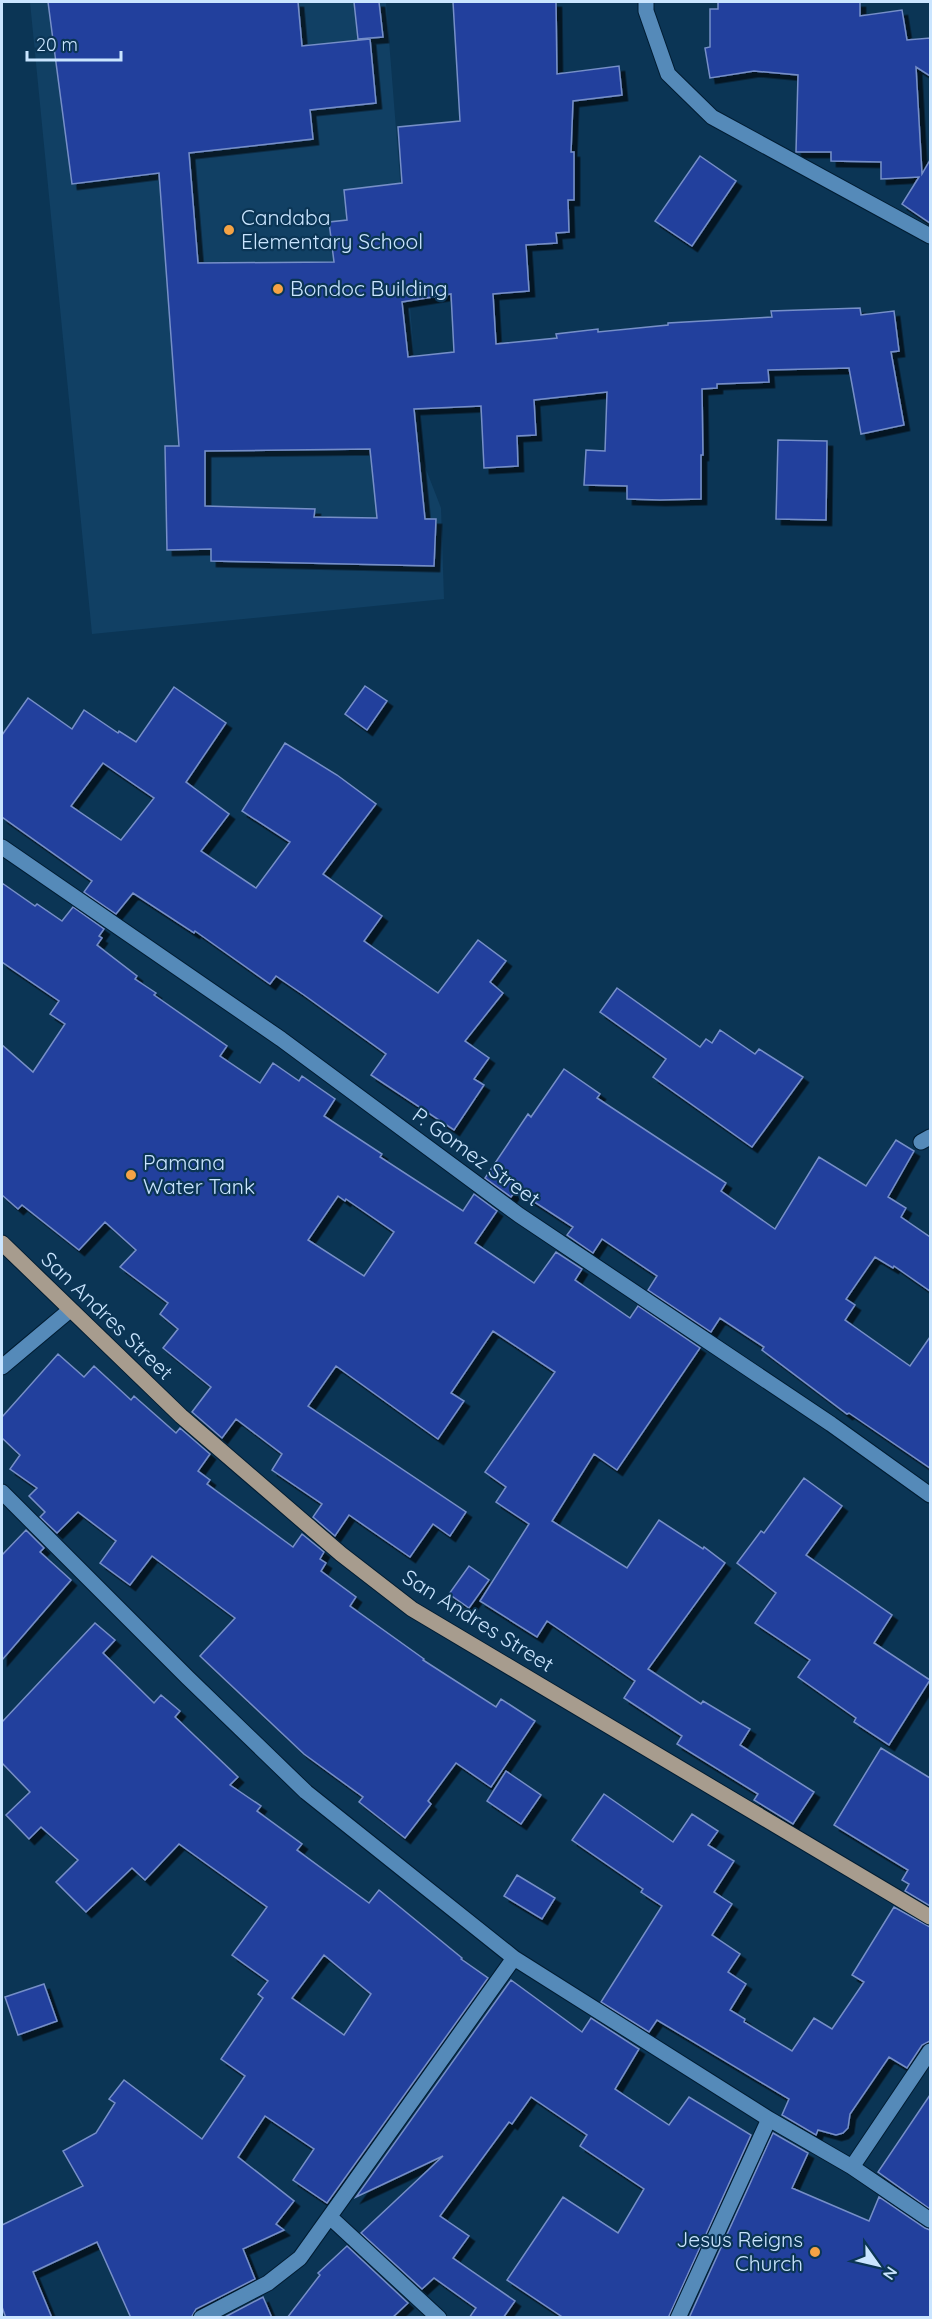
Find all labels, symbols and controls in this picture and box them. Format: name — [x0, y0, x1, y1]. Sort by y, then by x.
scale bar — [27, 24, 122, 62]
text: 20 m — [36, 33, 78, 56]
place label: Candaba Elementary School — [241, 204, 423, 254]
marker: Candaba Elementary School — [222, 223, 236, 237]
place label: Bondoc Building — [290, 275, 448, 301]
marker: Bondoc Building — [271, 282, 285, 296]
street label: P. Gomez Street — [408, 1101, 545, 1211]
place label: Pamana Water Tank — [143, 1149, 255, 1199]
marker: Pamana Water Tank — [124, 1168, 138, 1182]
street label: San Andres Street — [36, 1246, 179, 1385]
street label: San Andres Street — [398, 1563, 559, 1677]
place label: Jesus Reigns Church — [676, 2226, 803, 2276]
north arrow — [848, 2235, 908, 2295]
marker: Jesus Reigns Church — [808, 2245, 822, 2259]
text: N — [879, 2263, 902, 2284]

